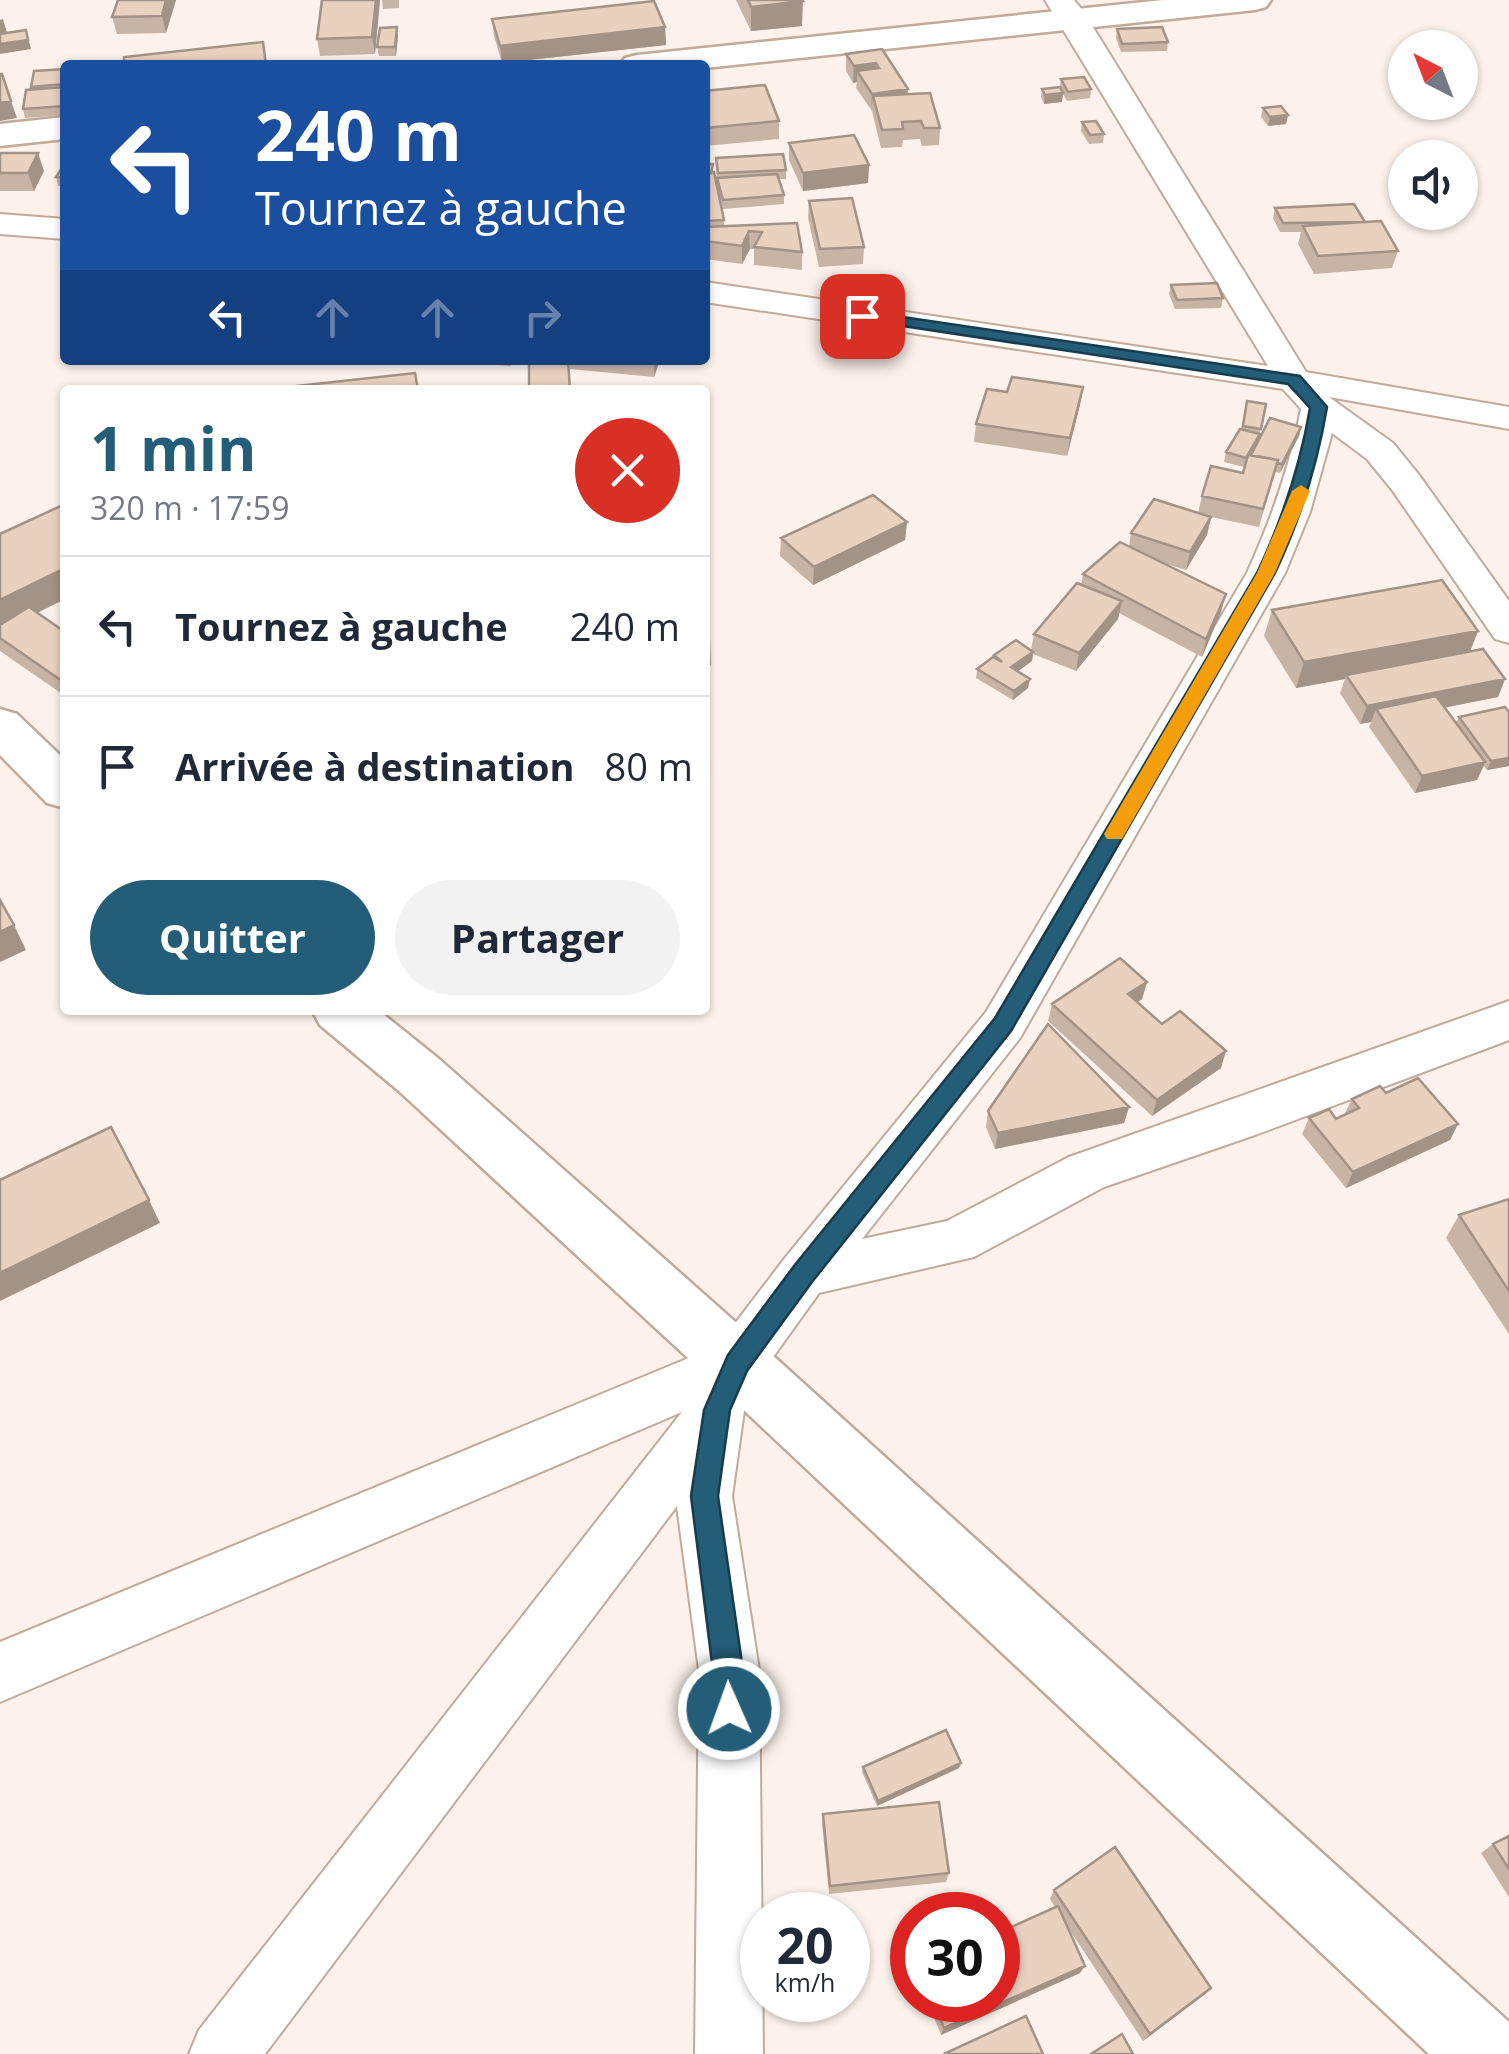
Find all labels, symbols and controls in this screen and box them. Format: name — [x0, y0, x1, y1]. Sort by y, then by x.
north arrow — [1388, 30, 1478, 120]
map controls — [1388, 30, 1478, 230]
text: 240 m — [255, 86, 462, 182]
icon: left — [90, 100, 220, 230]
button: sound — [1388, 140, 1478, 230]
text: Tournez à gauche — [255, 177, 627, 238]
pin — [820, 274, 905, 359]
icon: arrive — [835, 289, 890, 344]
icon: left — [200, 290, 255, 345]
icon: ahead — [305, 290, 360, 345]
icon: ahead — [410, 290, 465, 345]
icon: right — [515, 290, 570, 345]
text: 1 min — [90, 407, 257, 489]
button: close — [575, 418, 680, 523]
text: 320 m · 17:59 — [90, 486, 289, 529]
icon: left — [90, 599, 145, 654]
text: Tournez à gauche — [175, 600, 508, 652]
text: 240 m — [570, 600, 680, 652]
icon: arrive — [90, 739, 145, 794]
text: Arrivée à destination — [175, 740, 575, 792]
text: 80 m — [605, 740, 693, 792]
button: Quitter — [90, 880, 375, 995]
button: Partager — [395, 880, 680, 995]
position arrow — [677, 1657, 781, 1761]
speed limit sign: 30 — [890, 1892, 1020, 2022]
text: 20 — [776, 1911, 834, 1979]
text: km/h — [775, 1965, 835, 1999]

